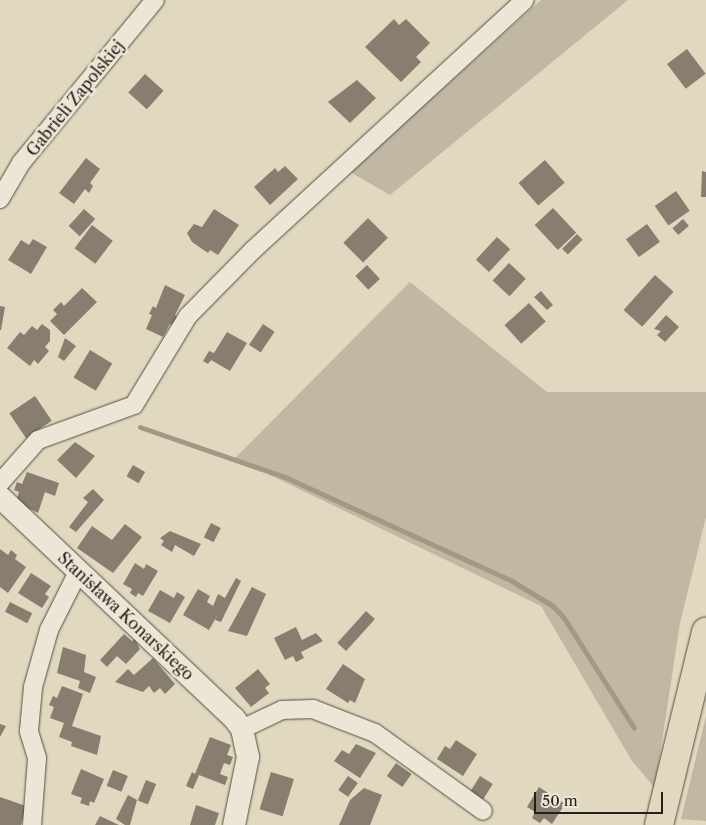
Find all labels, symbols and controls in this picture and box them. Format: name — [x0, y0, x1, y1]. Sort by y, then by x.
street label: Gabrieli Zapolskiej — [22, 36, 128, 160]
street label: Stanisława Konarskiego — [54, 548, 198, 684]
scale bar — [536, 782, 665, 814]
text: 50 m — [542, 791, 578, 810]

